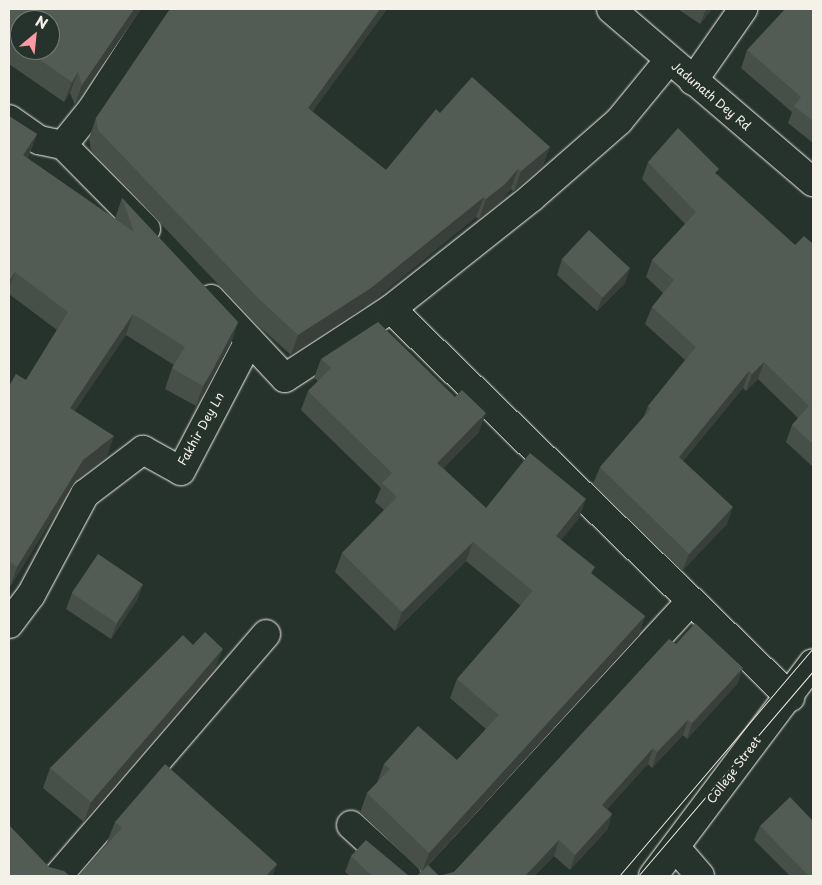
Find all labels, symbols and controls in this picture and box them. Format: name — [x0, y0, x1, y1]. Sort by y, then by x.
north arrow — [10, 10, 60, 60]
text: N — [32, 10, 52, 34]
street label: Jadunath Dey Rd — [668, 58, 754, 134]
street label: Fakhir Dey Ln — [175, 390, 227, 468]
street label: College Street — [704, 733, 764, 807]

